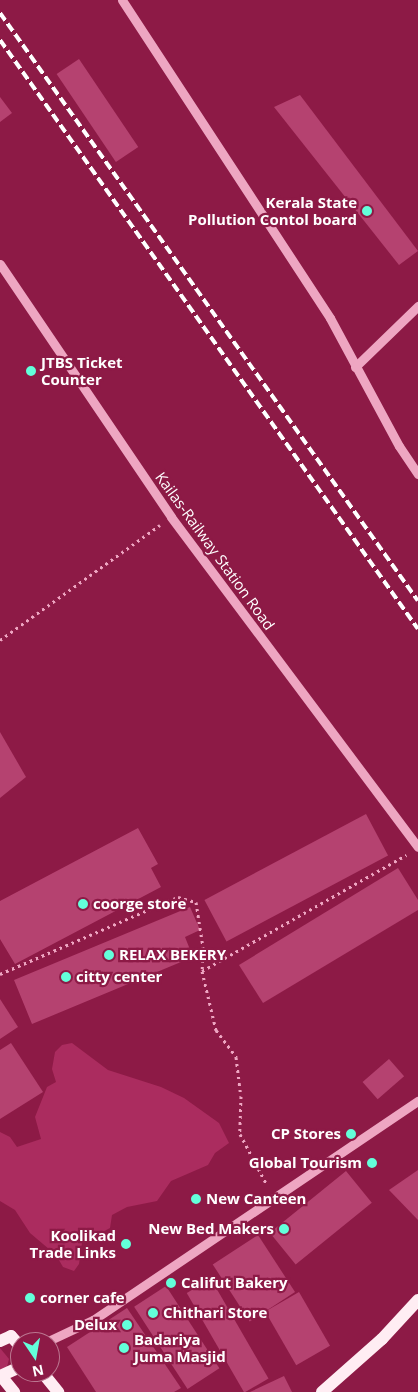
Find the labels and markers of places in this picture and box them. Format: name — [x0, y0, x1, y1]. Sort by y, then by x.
place label: Kerala State Pollution Contol board — [188, 193, 357, 228]
marker: Kerala State Pollution Contol board — [361, 205, 373, 217]
place label: JTBS Ticket Counter — [41, 353, 123, 388]
marker: JTBS Ticket Counter — [25, 365, 37, 377]
place label: coorge store — [93, 895, 186, 913]
marker: coorge store — [77, 898, 89, 910]
place label: RELAX BEKERY — [119, 946, 226, 964]
marker: RELAX BEKERY — [103, 949, 115, 961]
place label: citty center — [76, 968, 162, 986]
marker: citty center — [60, 971, 72, 983]
place label: CP Stores — [271, 1125, 341, 1143]
marker: CP Stores — [345, 1128, 357, 1140]
place label: Global Tourism — [249, 1154, 362, 1172]
marker: Global Tourism — [366, 1157, 378, 1169]
place label: New Canteen — [206, 1190, 306, 1208]
marker: New Canteen — [190, 1193, 202, 1205]
place label: New Bed Makers — [148, 1220, 274, 1238]
marker: New Bed Makers — [278, 1223, 290, 1235]
place label: Koolikad Trade Links — [30, 1226, 116, 1261]
marker: Koolikad Trade Links — [120, 1238, 132, 1250]
place label: Califut Bakery — [181, 1274, 287, 1292]
marker: Califut Bakery — [165, 1277, 177, 1289]
place label: corner cafe — [40, 1289, 125, 1307]
marker: corner cafe — [24, 1292, 36, 1304]
place label: Chithari Store — [163, 1304, 267, 1322]
marker: Chithari Store — [147, 1307, 159, 1319]
place label: Delux — [74, 1316, 117, 1334]
marker: Delux — [121, 1319, 133, 1331]
place label: Badariya Juma Masjid — [134, 1330, 226, 1365]
marker: Badariya Juma Masjid — [118, 1342, 130, 1354]

